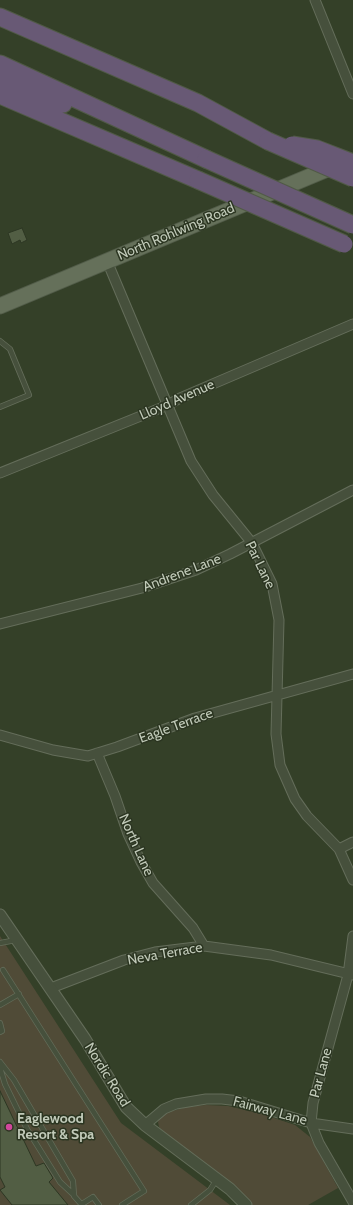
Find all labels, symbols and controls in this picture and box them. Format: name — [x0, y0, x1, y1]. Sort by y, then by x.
street label: North Rohlwing Road — [115, 200, 237, 264]
street label: Lloyd Avenue — [137, 376, 217, 424]
street label: Par Lane — [241, 538, 279, 592]
street label: Andrene Lane — [140, 550, 224, 596]
street label: Eagle Terrace — [137, 705, 215, 747]
street label: North Lane — [115, 811, 157, 879]
street label: Neva Terrace — [126, 939, 204, 969]
street label: Nordic Road — [81, 1040, 133, 1110]
street label: Par Lane — [306, 1046, 336, 1100]
street label: Fairway Lane — [231, 1093, 309, 1129]
place label: Eaglewood Resort & Spa — [17, 1111, 94, 1144]
marker: Eaglewood Resort & Spa — [4, 1122, 14, 1132]

